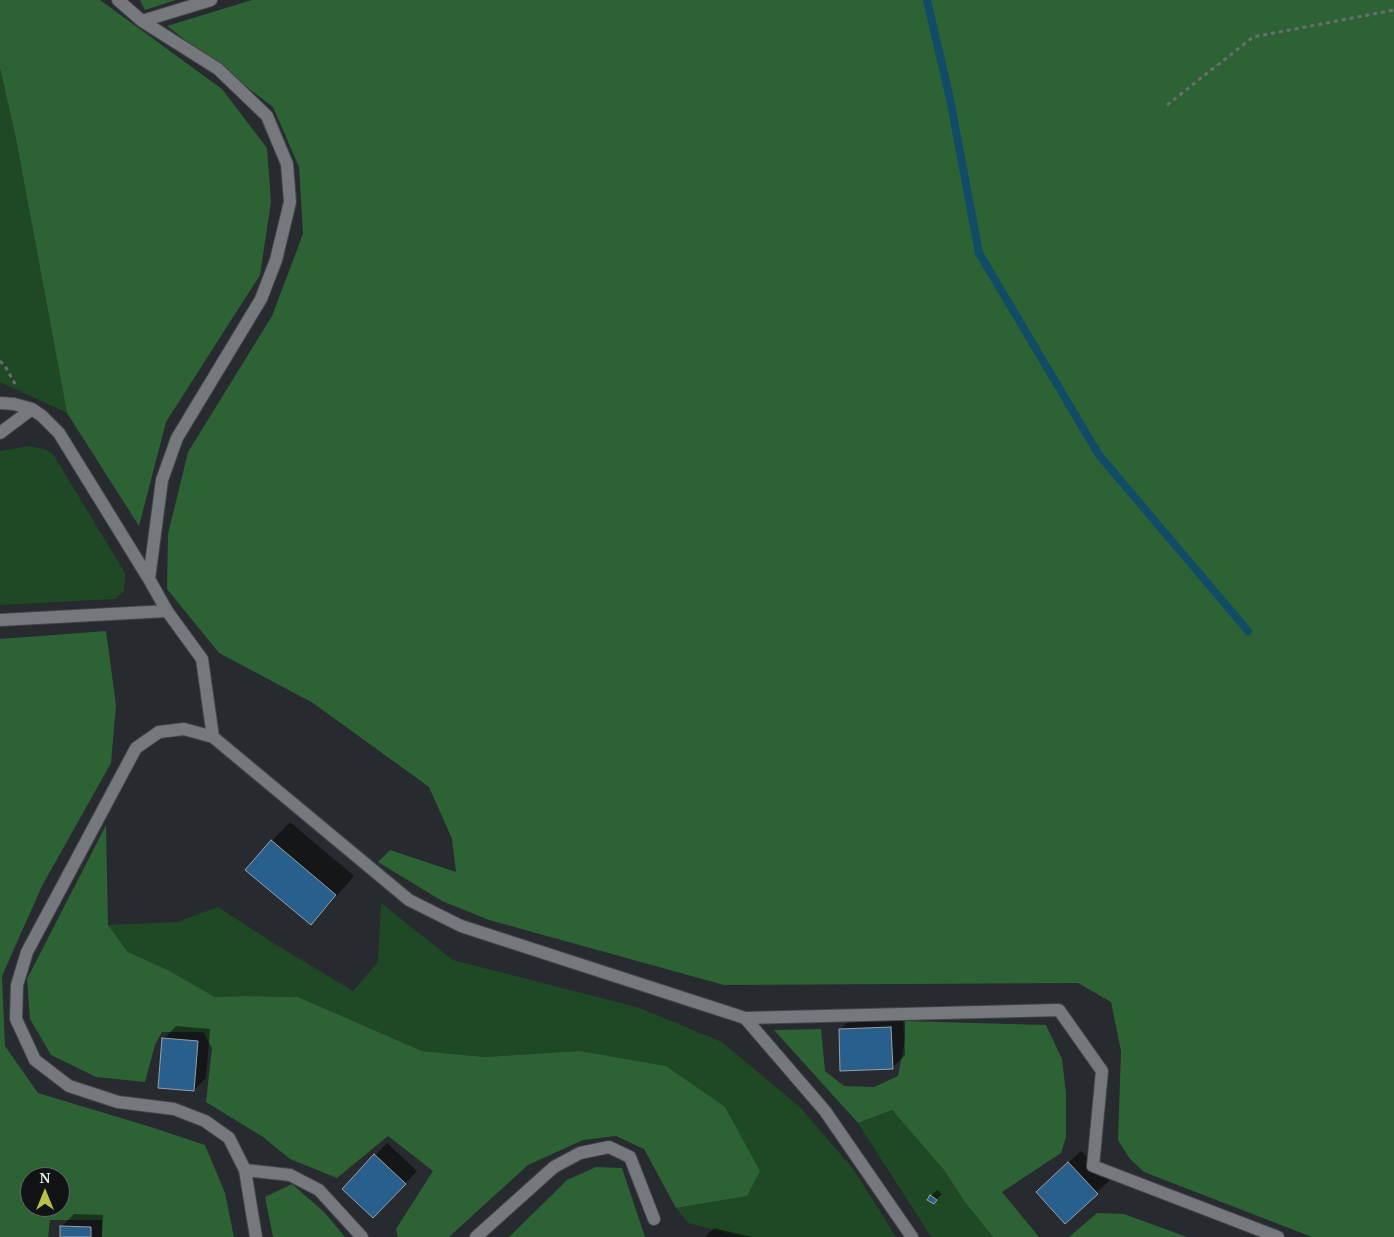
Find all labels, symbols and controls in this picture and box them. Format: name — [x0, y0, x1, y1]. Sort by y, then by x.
north arrow — [20, 1167, 70, 1217]
text: N — [39, 1168, 51, 1187]

